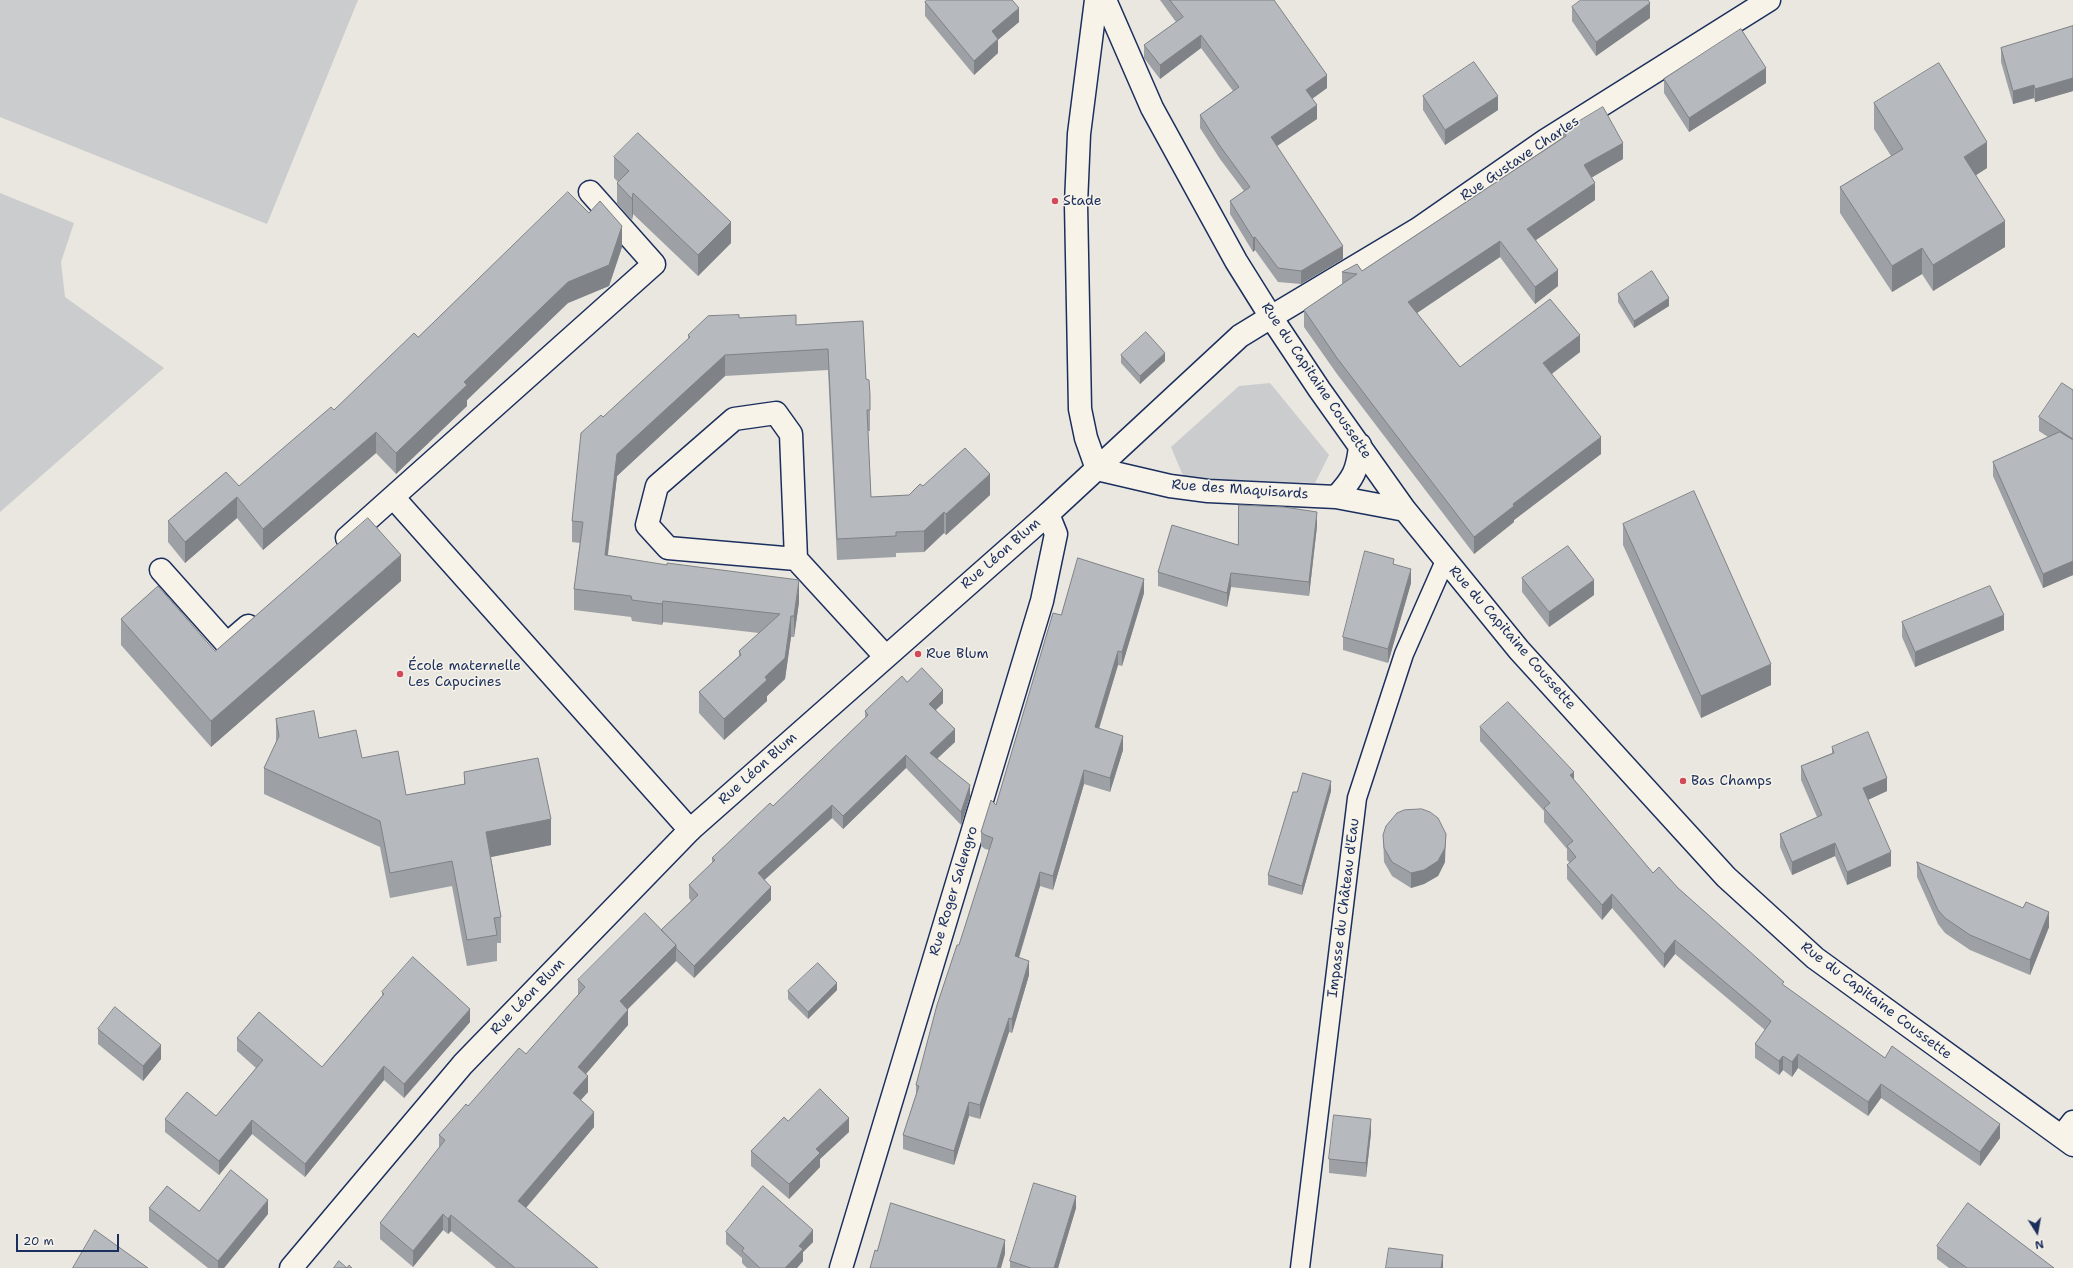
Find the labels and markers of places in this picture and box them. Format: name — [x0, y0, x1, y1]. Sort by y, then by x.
place label: Stade — [1063, 193, 1102, 209]
marker: Stade — [1050, 196, 1060, 206]
place label: Rue Blum — [926, 646, 989, 662]
marker: Rue Blum — [913, 649, 923, 659]
place label: École maternelle Les Capucines — [408, 658, 521, 690]
marker: École maternelle Les Capucines — [395, 669, 405, 679]
place label: Bas Champs — [1691, 773, 1772, 789]
marker: Bas Champs — [1678, 776, 1688, 786]

